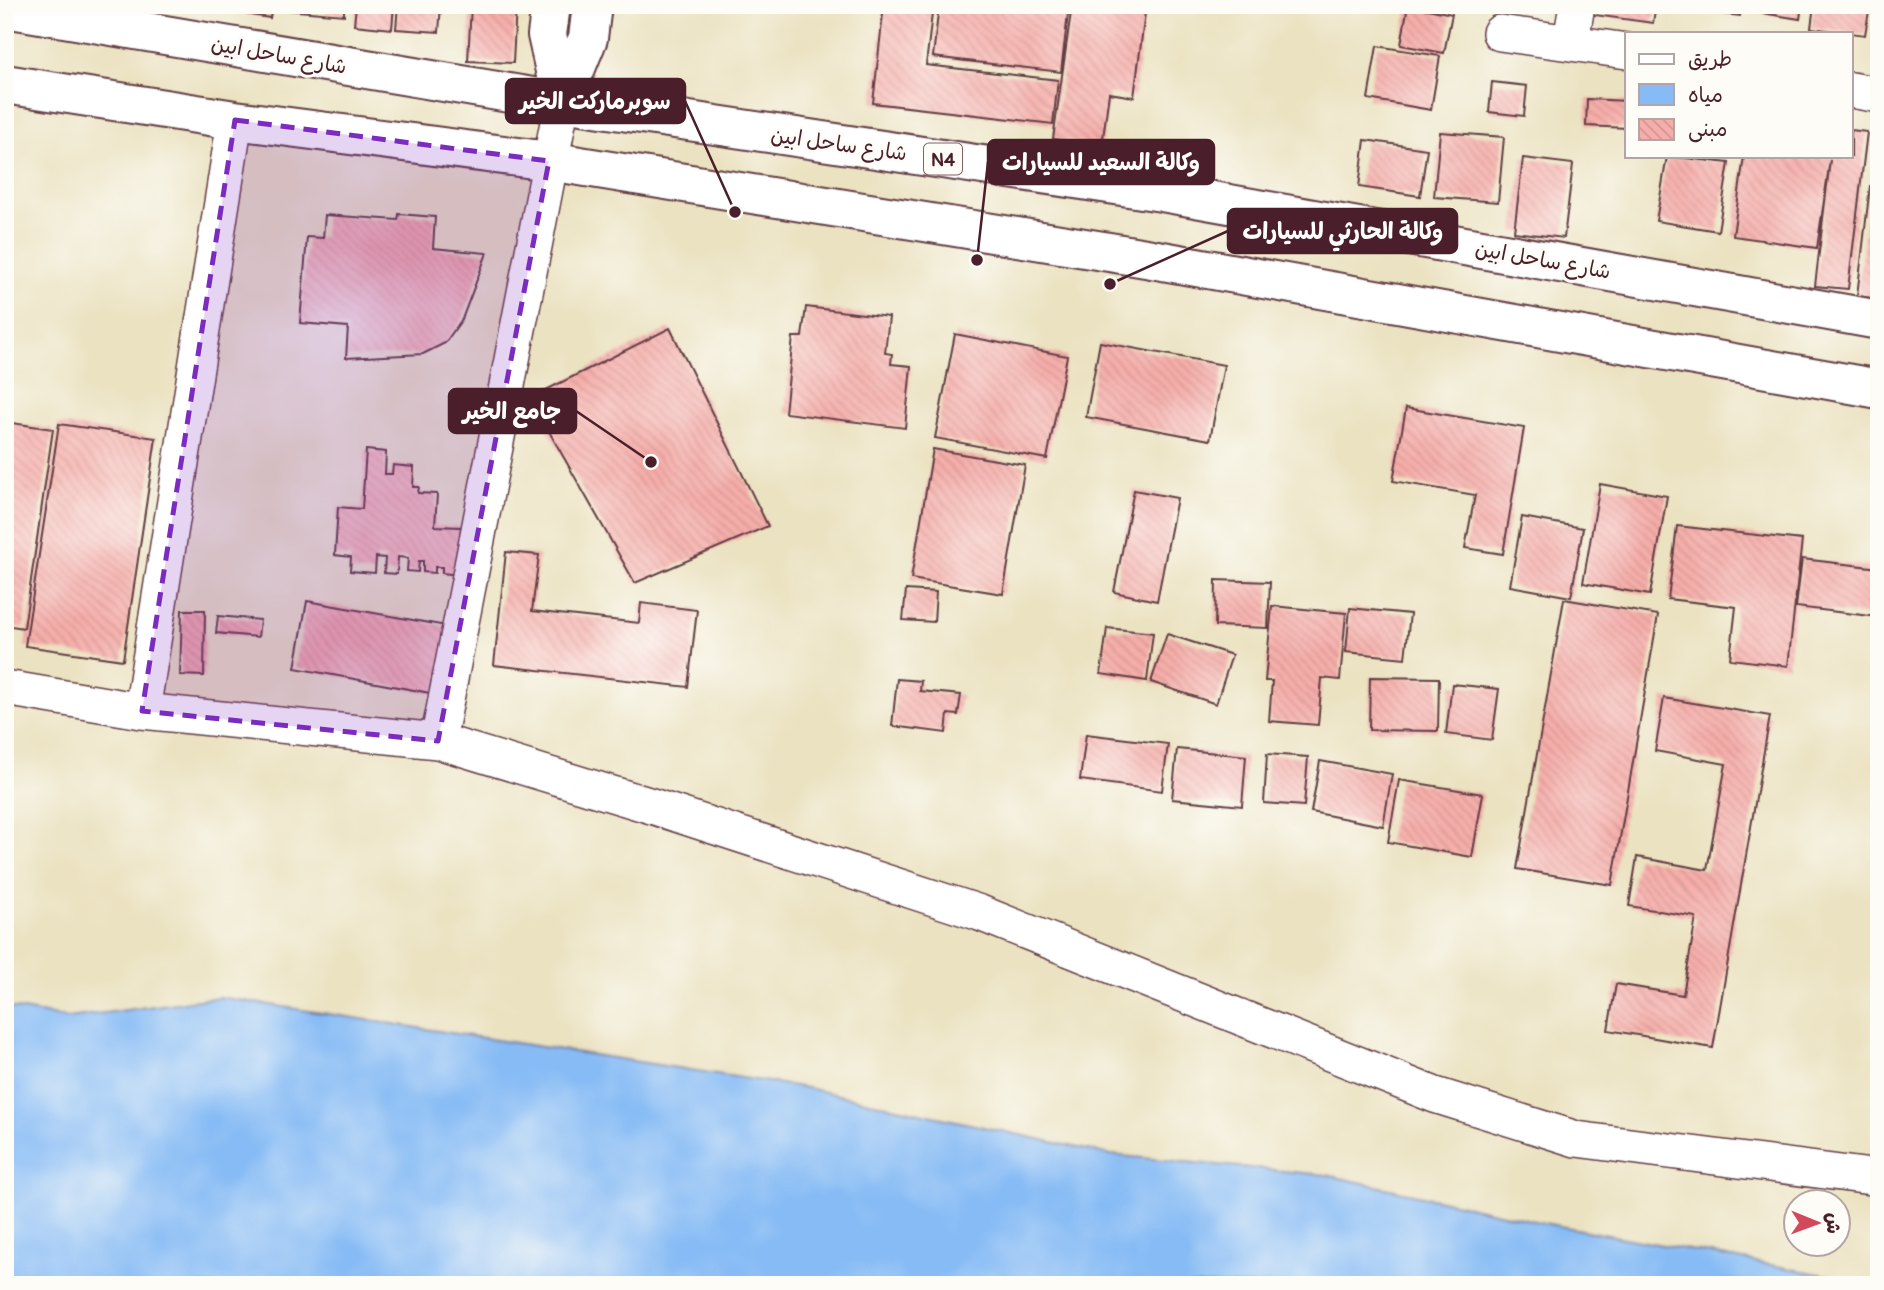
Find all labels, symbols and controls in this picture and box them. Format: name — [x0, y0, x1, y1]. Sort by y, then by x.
street label: شارع ساحل ابين — [209, 30, 349, 82]
legend — [1625, 32, 1853, 158]
text: طريق — [1688, 46, 1732, 73]
callout: سوبرماركت الخير — [506, 79, 685, 123]
text: مياه — [1688, 82, 1723, 109]
text: سوبرماركت الخير — [517, 87, 671, 116]
text: مبنى — [1688, 116, 1727, 143]
street label: شارع ساحل ابين — [769, 122, 909, 168]
callout: وكالة السعيد للسيارات — [988, 140, 1214, 184]
road number: N4 — [924, 144, 962, 174]
text: وكالة السعيد للسيارات — [1002, 148, 1200, 177]
callout: وكالة الحارثي للسيارات — [1228, 209, 1457, 253]
text: وكالة الحارثي للسيارات — [1243, 217, 1443, 252]
street label: شارع ساحل ابين — [1473, 235, 1613, 287]
callout: جامع الخير — [449, 389, 576, 433]
text: جامع الخير — [461, 397, 561, 428]
north arrow — [1783, 1188, 1853, 1258]
text: ش — [1821, 1213, 1845, 1234]

